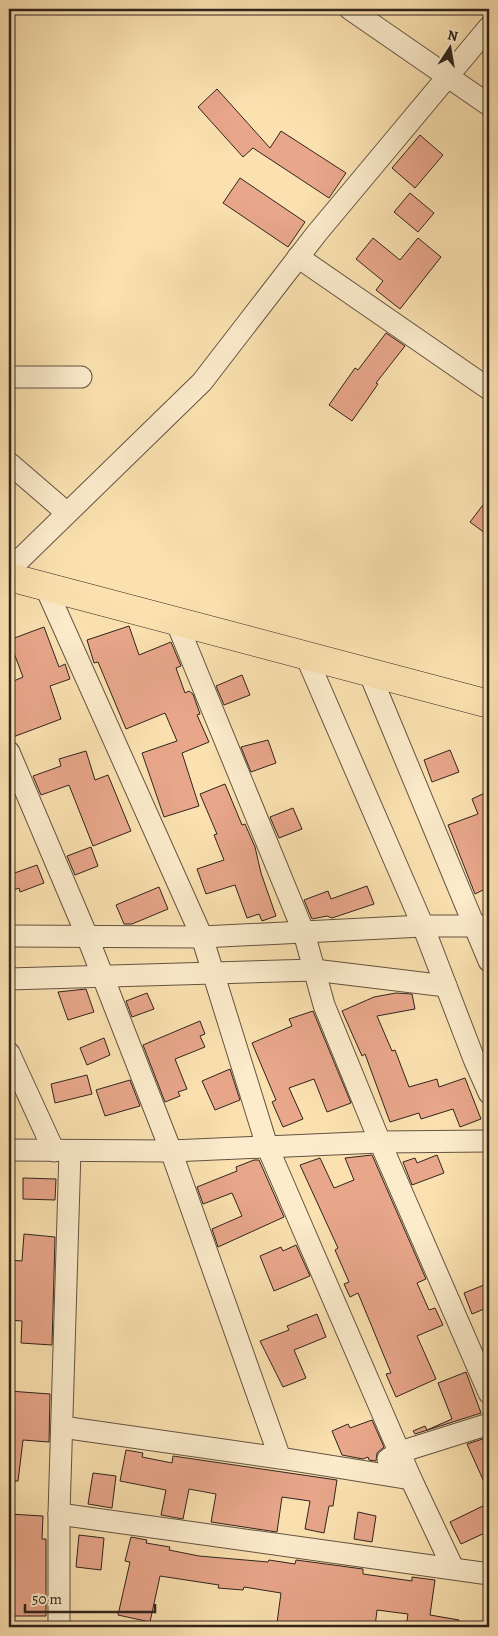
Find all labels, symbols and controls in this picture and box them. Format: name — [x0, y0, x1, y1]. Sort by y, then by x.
north arrow — [426, 22, 476, 72]
text: N — [446, 25, 460, 46]
scale bar — [25, 1581, 155, 1613]
text: 50 m — [32, 1589, 62, 1609]

